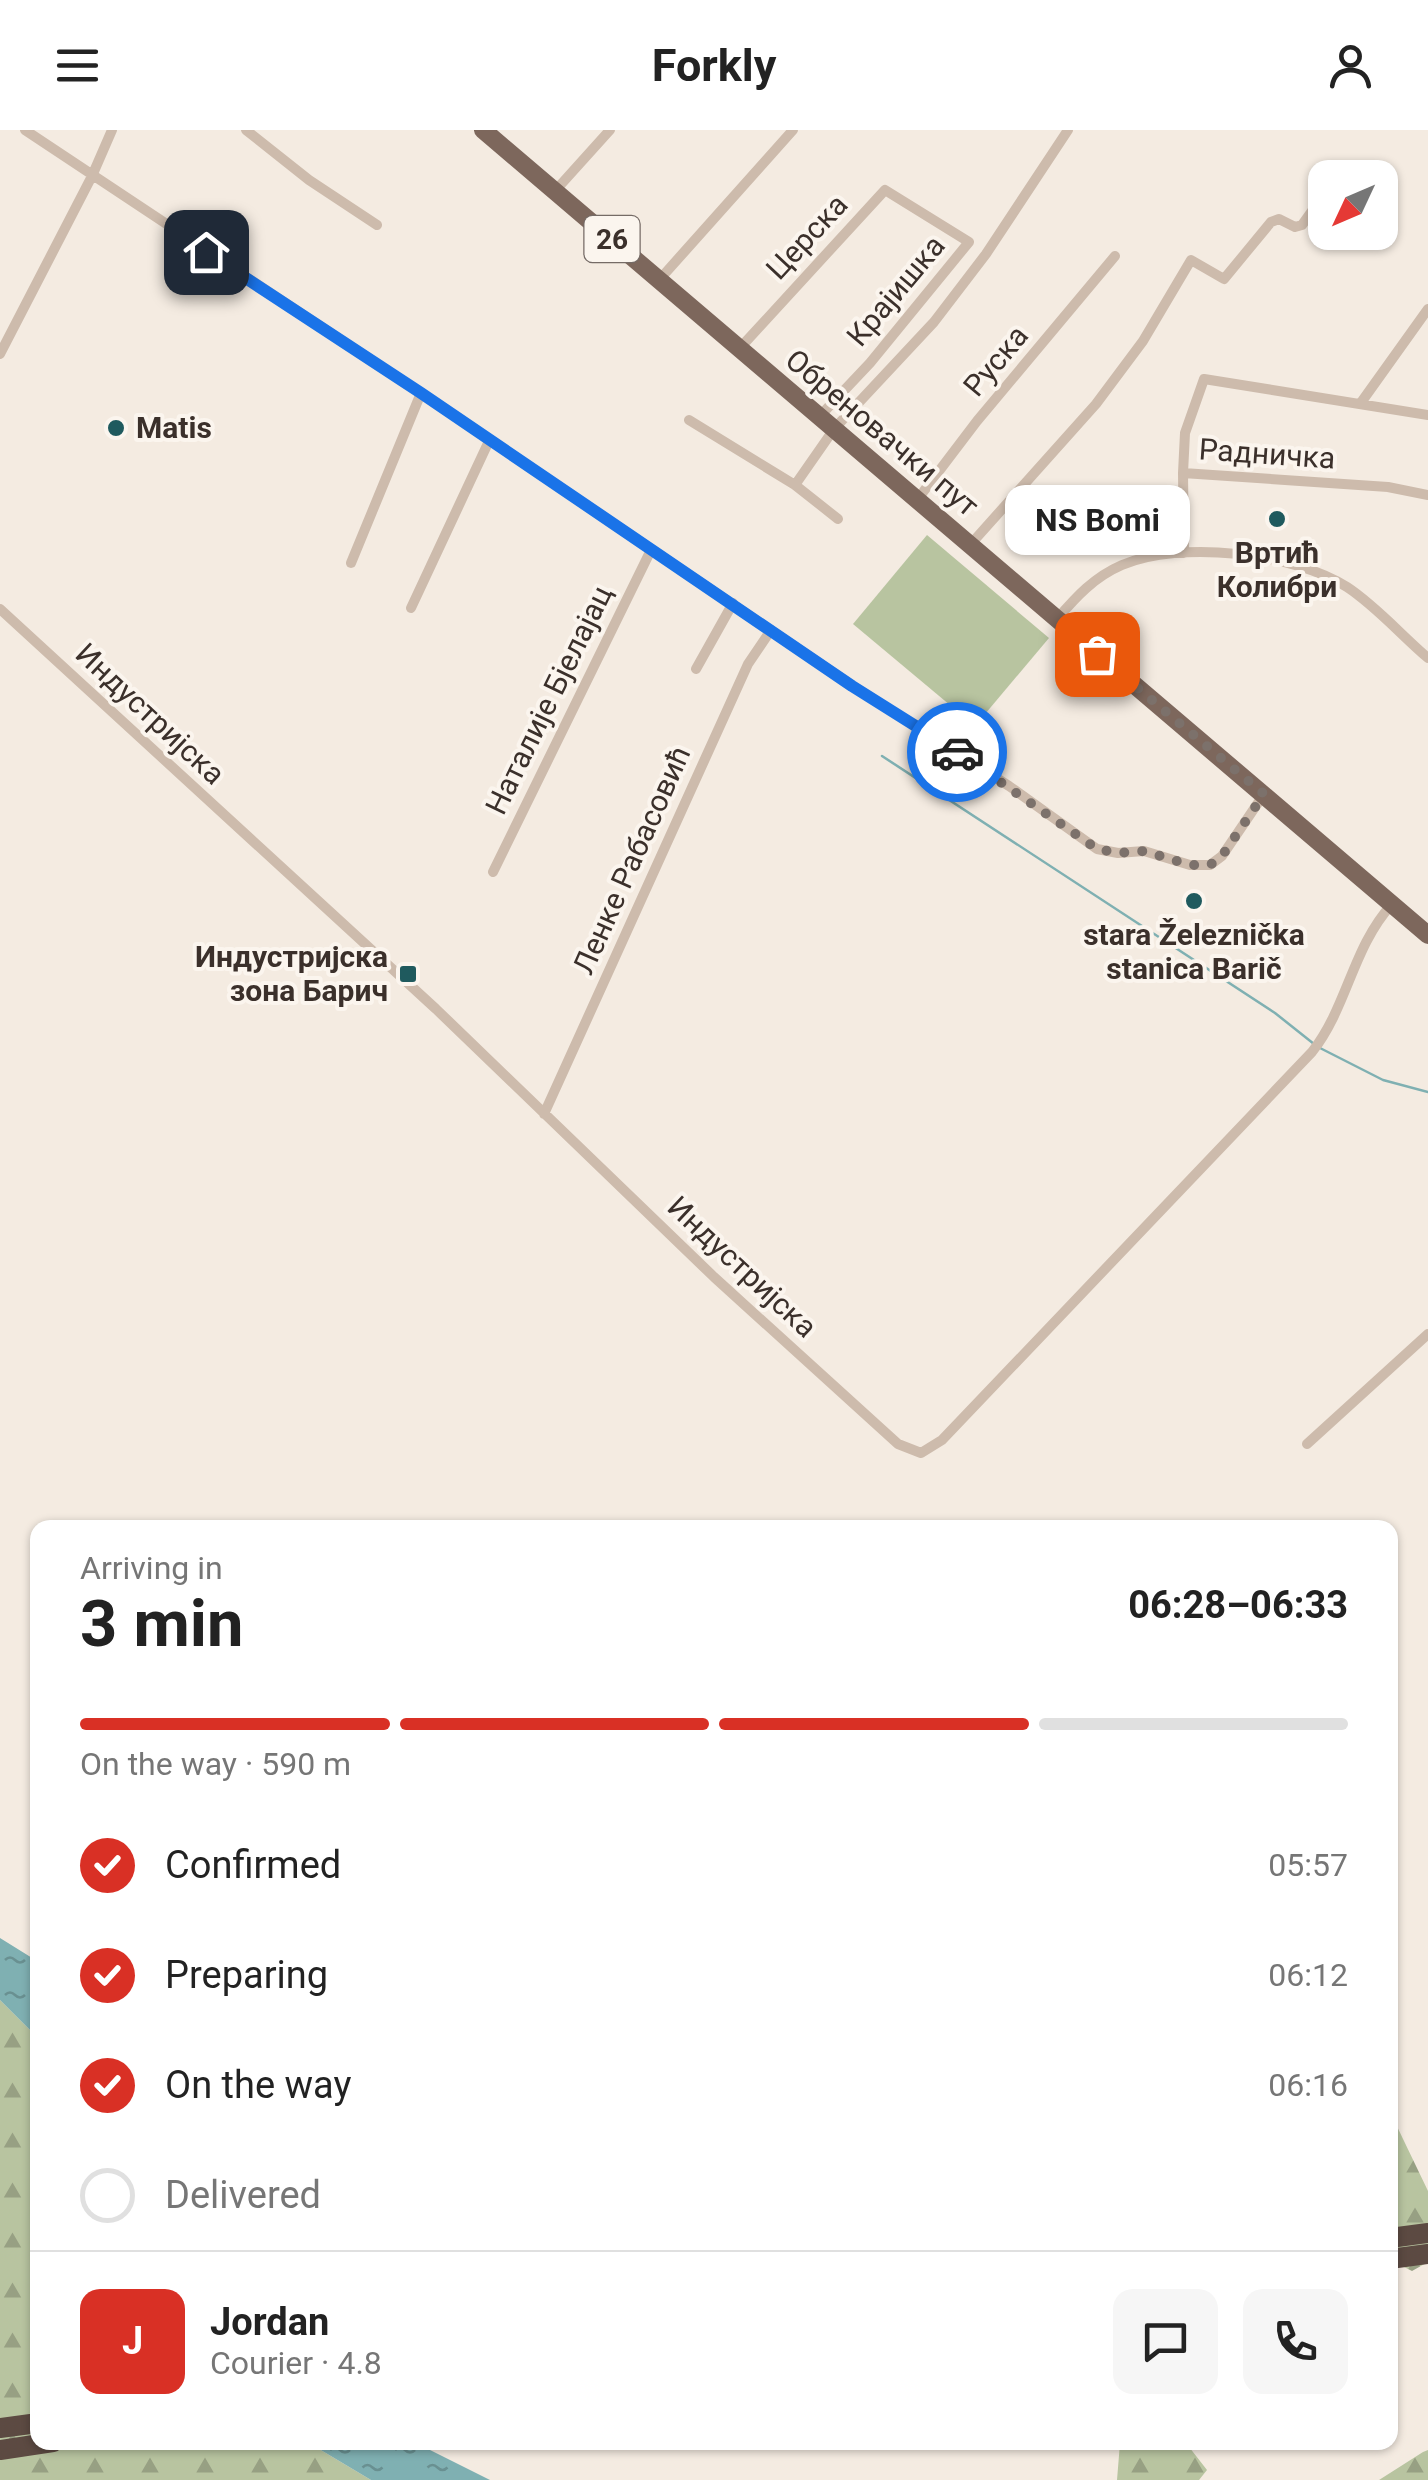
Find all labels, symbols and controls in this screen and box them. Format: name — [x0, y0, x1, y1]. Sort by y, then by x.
icon: menu — [50, 38, 105, 93]
icon: person — [1323, 38, 1378, 93]
text: Forkly — [652, 39, 776, 92]
north arrow — [1308, 160, 1398, 250]
map controls — [1308, 160, 1398, 250]
street label: Церска — [759, 187, 855, 286]
pin — [164, 210, 249, 295]
road number: 26 — [584, 216, 640, 262]
icon: home — [179, 225, 234, 280]
street label: Крајишка — [839, 228, 952, 353]
street label: Руска — [956, 318, 1035, 403]
street label: Обреновачки пут — [779, 342, 986, 523]
place label: Matis — [136, 410, 212, 445]
marker: Matis — [105, 417, 127, 439]
street label: Радничка — [1198, 431, 1336, 476]
callout: NS Bomi — [1004, 484, 1190, 554]
text: NS Bomi — [1035, 501, 1160, 539]
marker: Вртић Колибри — [1266, 508, 1288, 530]
place label: Вртић Колибри — [1217, 535, 1337, 604]
street label: Наталије Бјелајац — [478, 580, 619, 820]
pin — [1055, 612, 1140, 697]
icon: bag — [1070, 627, 1125, 682]
street label: Индустријска — [69, 636, 232, 791]
courier — [907, 702, 1007, 802]
icon: car — [930, 725, 985, 780]
street label: Ленке Рабасовић — [566, 740, 698, 979]
marker: stara Železnička stanica Barič — [1183, 890, 1205, 912]
place label: stara Železnička stanica Barič — [1083, 917, 1305, 986]
place label: Индустријска зона Барич — [195, 939, 388, 1008]
marker: Индустријска зона Барич — [397, 963, 419, 985]
street label: Индустријска — [661, 1189, 824, 1344]
text: Arriving in — [80, 1549, 223, 1587]
text: 06:28–06:33 — [1128, 1583, 1348, 1627]
text: 3 min — [80, 1586, 243, 1662]
text: On the way · 590 m — [80, 1745, 351, 1783]
icon: check — [80, 1838, 135, 1893]
text: Confirmed — [165, 1843, 341, 1887]
text: 05:57 — [1268, 1846, 1348, 1884]
icon: check — [80, 1948, 135, 2003]
text: Preparing — [165, 1953, 328, 1997]
text: 06:12 — [1268, 1956, 1348, 1994]
icon: check — [80, 2058, 135, 2113]
text: On the way — [165, 2063, 351, 2107]
text: 06:16 — [1268, 2066, 1348, 2104]
text: Delivered — [165, 2173, 321, 2217]
button: chat — [1113, 2289, 1218, 2394]
button: phone — [1243, 2289, 1348, 2394]
text: Jordan — [210, 2300, 329, 2344]
text: J — [122, 2319, 143, 2363]
text: Courier · 4.8 — [210, 2344, 382, 2382]

